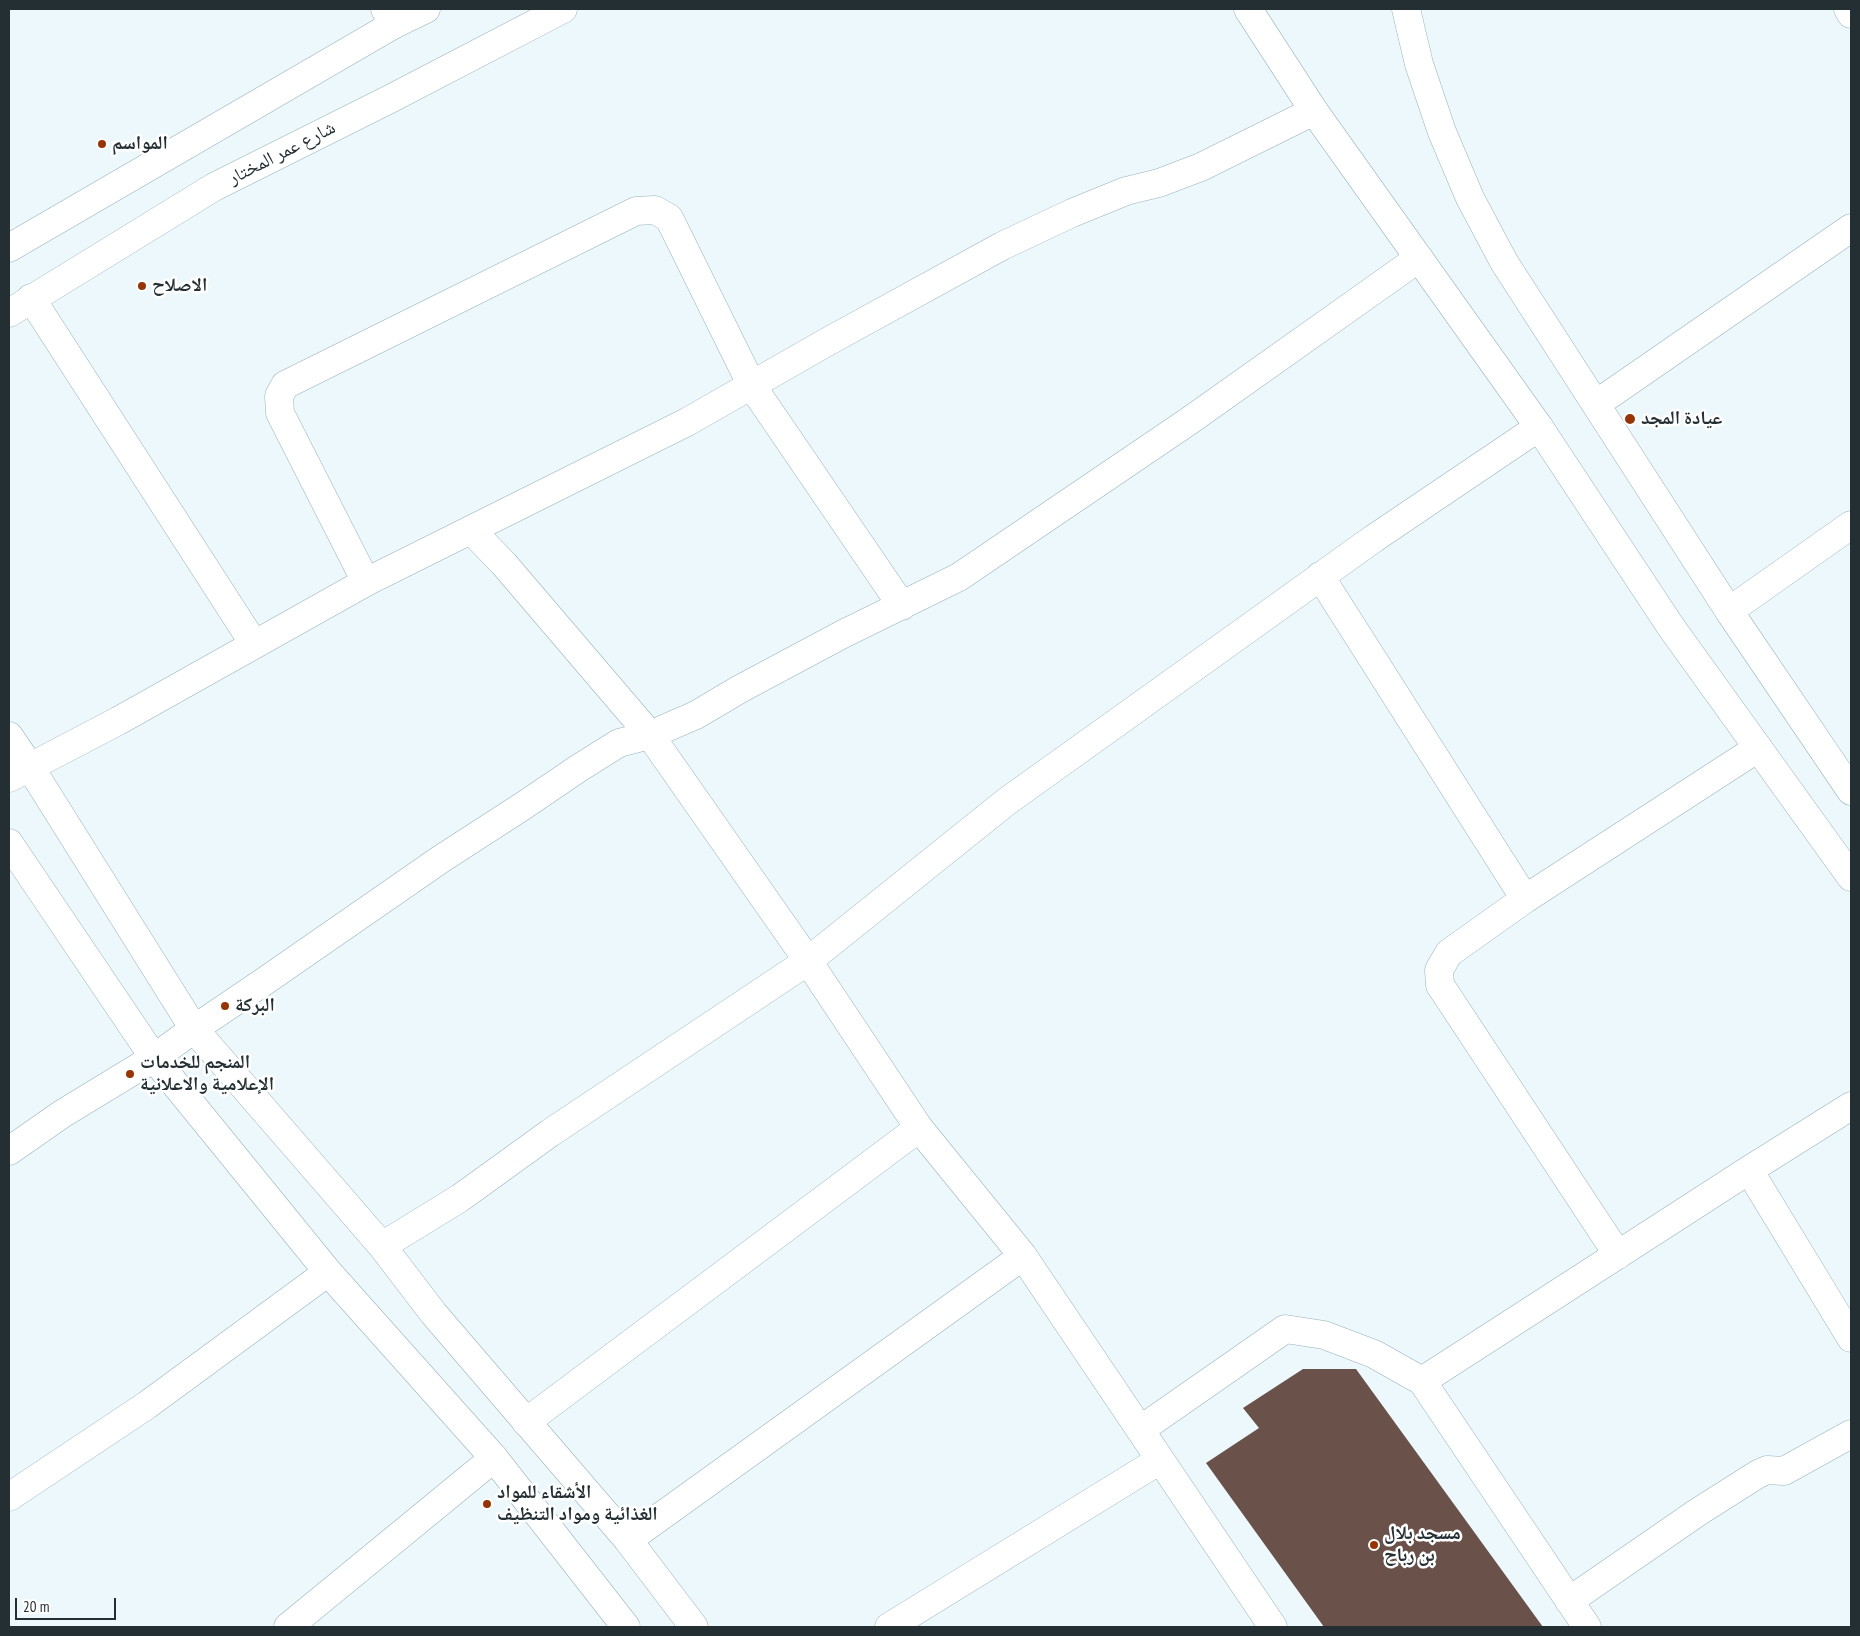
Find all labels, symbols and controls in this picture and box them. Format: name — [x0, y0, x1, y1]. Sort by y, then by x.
street label: شارع عمر المختار — [225, 116, 339, 190]
place label: المواسم — [112, 133, 168, 155]
marker: المواسم — [96, 138, 108, 150]
place label: الاصلاح — [152, 275, 207, 297]
marker: الاصلاح — [136, 280, 148, 292]
place label: عيادة المجد — [1641, 408, 1722, 430]
marker: عيادة المجد — [1623, 412, 1637, 426]
place label: البركة — [235, 995, 275, 1017]
marker: البركة — [219, 1000, 231, 1012]
place label: المنجم للخدمات الإعلامية والاعلانية — [140, 1052, 274, 1096]
marker: المنجم للخدمات الإعلامية والاعلانية — [124, 1068, 136, 1080]
place label: الأشقاء للمواد الغذائية ومواد التنظيف — [497, 1482, 658, 1526]
marker: الأشقاء للمواد الغذائية ومواد التنظيف — [481, 1498, 493, 1510]
place label: مسجد بلال بن رباح — [1384, 1523, 1461, 1567]
marker: مسجد بلال بن رباح — [1368, 1539, 1380, 1551]
scale bar — [18, 1588, 119, 1620]
text: 20 m — [23, 1597, 49, 1616]

